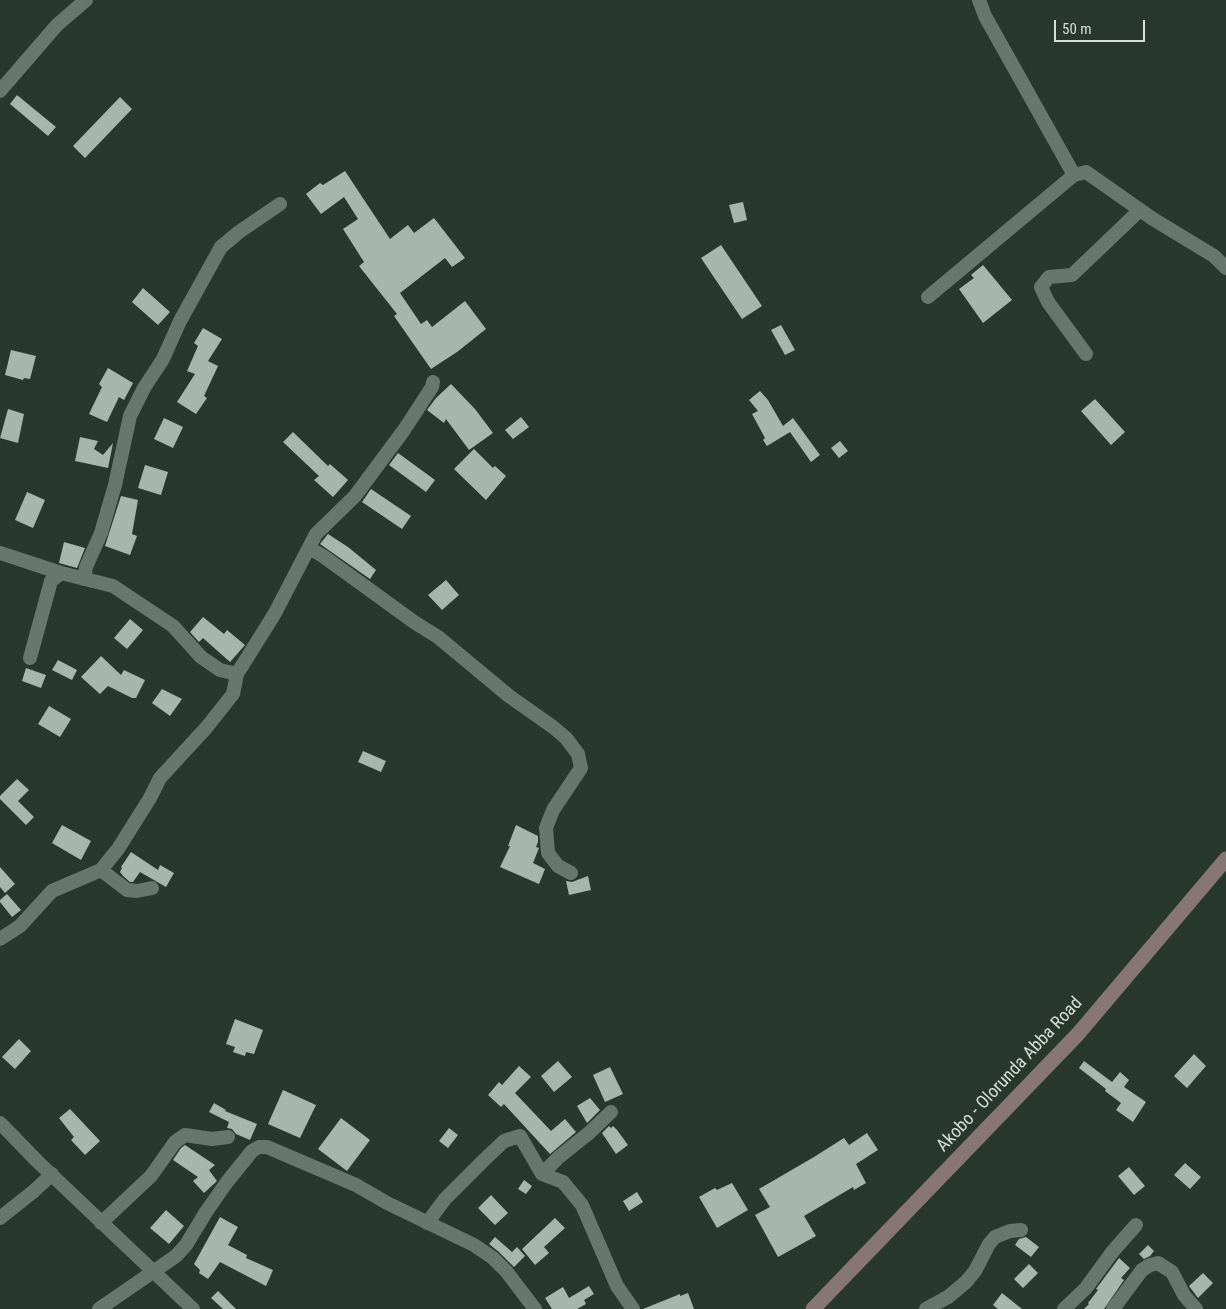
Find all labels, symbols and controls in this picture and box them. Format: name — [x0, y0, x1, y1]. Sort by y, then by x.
scale bar — [1056, 10, 1147, 42]
text: 50 m — [1062, 20, 1092, 38]
street label: Akobo - Olorunda Abba Road — [933, 993, 1087, 1157]

